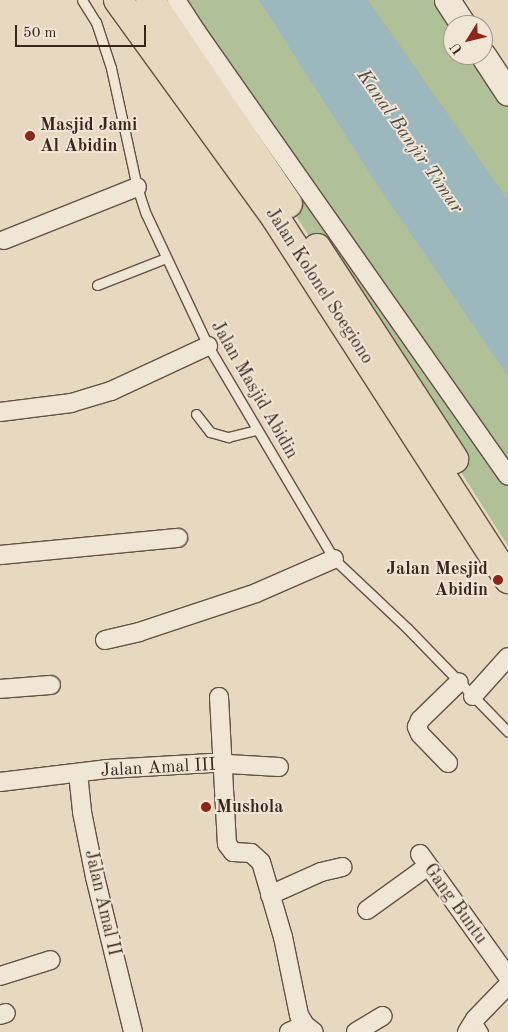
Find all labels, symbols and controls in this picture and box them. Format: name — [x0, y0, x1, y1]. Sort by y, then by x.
scale bar — [18, 15, 149, 47]
north arrow — [443, 15, 493, 65]
text: 50 m — [23, 26, 57, 41]
text: U — [448, 40, 466, 57]
water label: Kanal Banjir Timur — [351, 66, 467, 218]
place label: Masjid Jami Al Abidin — [40, 115, 137, 158]
marker: Masjid Jami Al Abidin — [24, 130, 36, 142]
street label: Jalan Kolonel Soegiono — [260, 204, 378, 368]
street label: Jalan Masjid Abidin — [206, 317, 302, 463]
place label: Jalan Mesjid Abidin — [386, 559, 488, 602]
marker: Jalan Mesjid Abidin — [492, 574, 504, 586]
street label: Jalan Amal III — [100, 754, 216, 782]
place label: Mushola — [216, 796, 283, 818]
marker: Mushola — [200, 801, 212, 813]
street label: Jalan Amal II — [79, 848, 125, 958]
street label: Gang Buntu — [419, 860, 491, 948]

